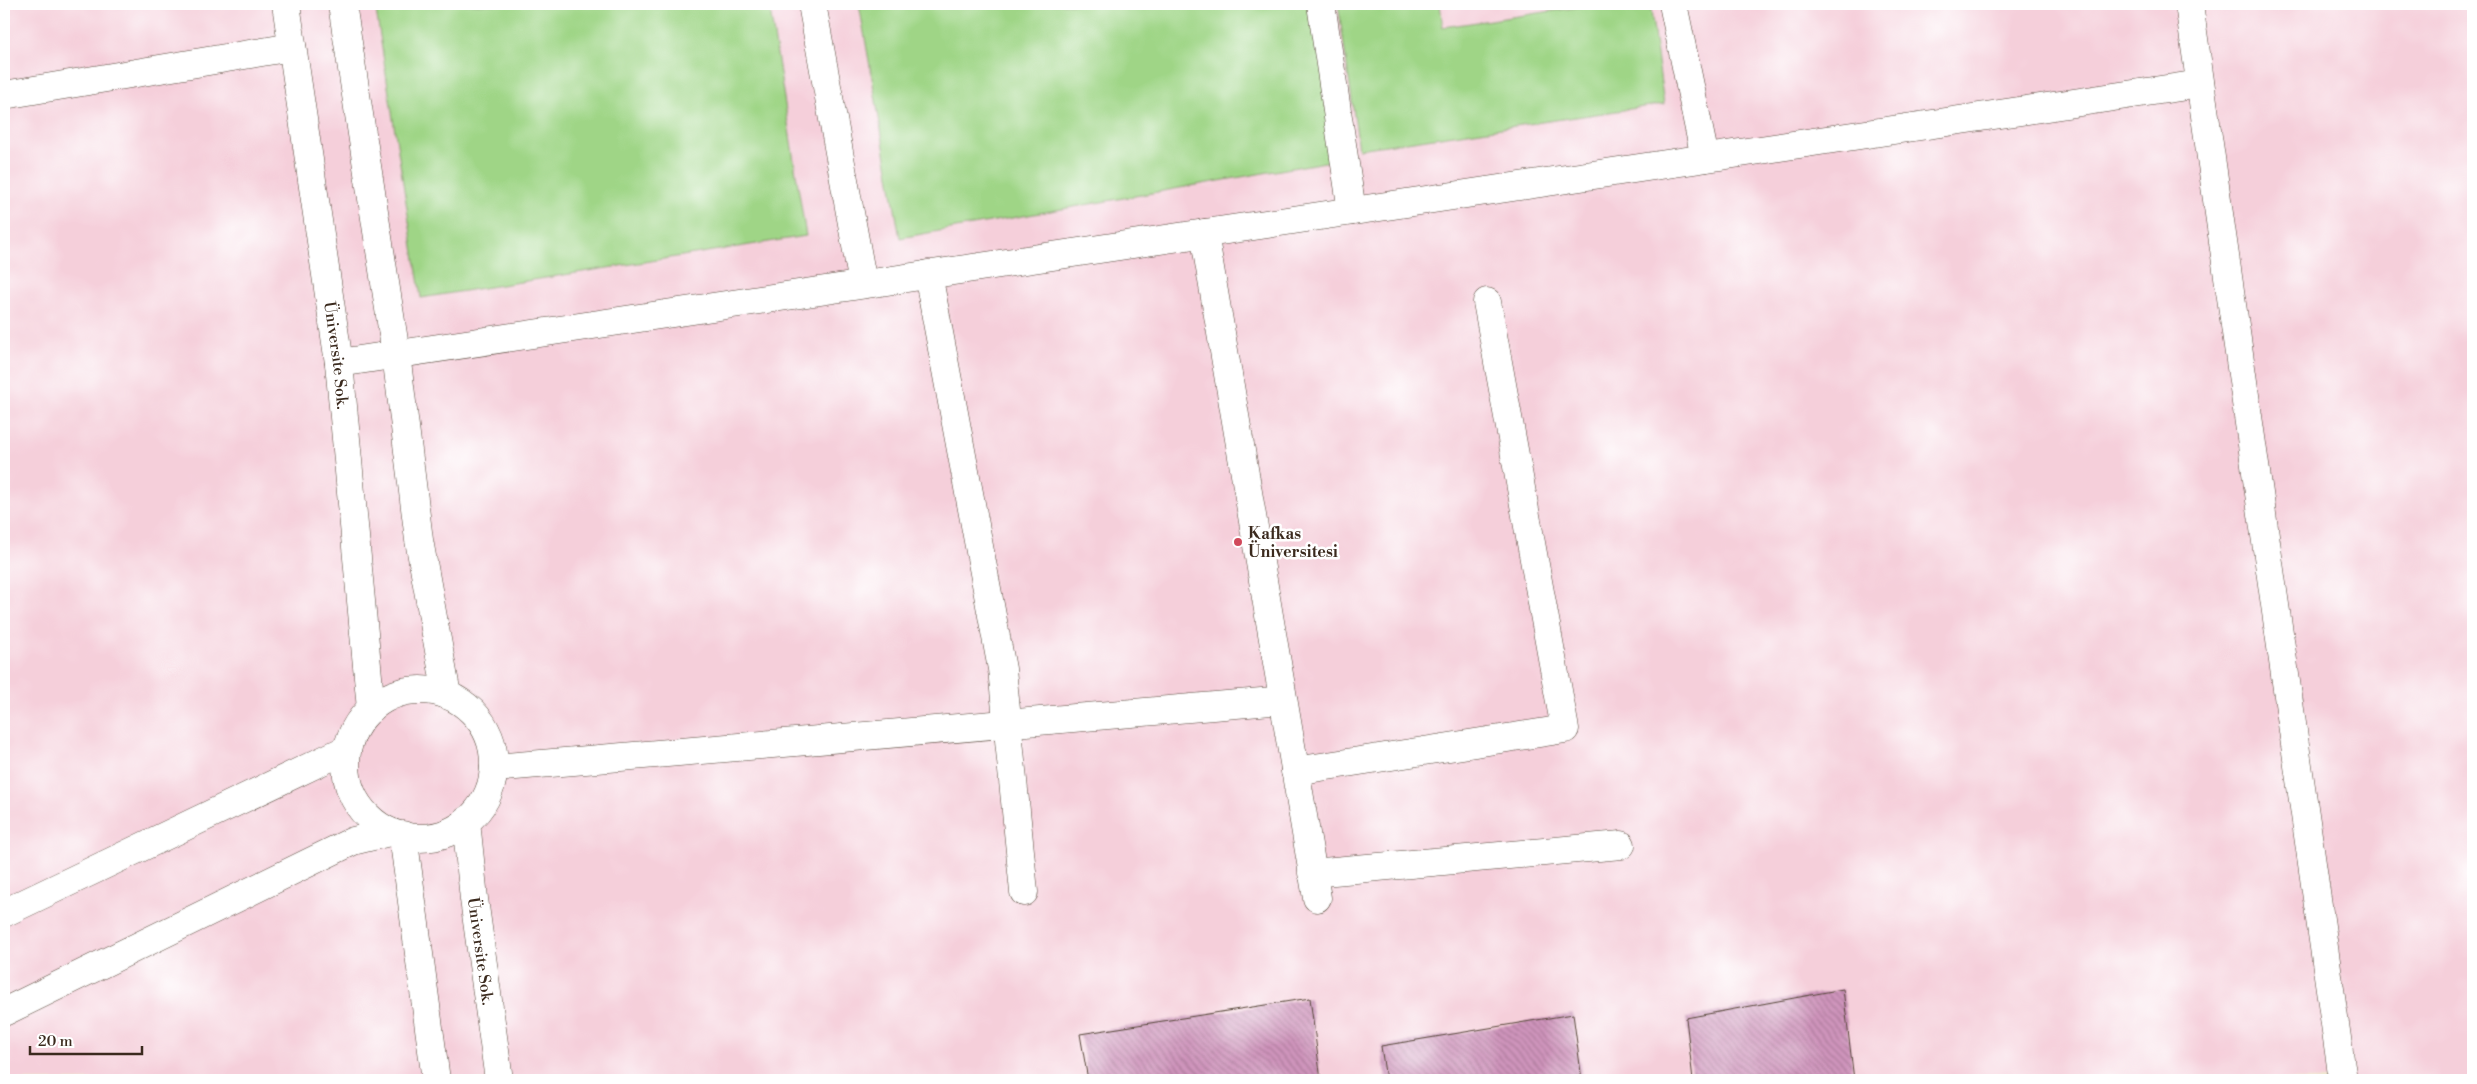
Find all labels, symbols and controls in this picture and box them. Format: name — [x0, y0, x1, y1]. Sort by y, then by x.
street label: Üniversite Sok. — [319, 300, 352, 410]
place label: Kafkas Üniversitesi — [1248, 524, 1338, 562]
marker: Kafkas Üniversitesi — [1232, 536, 1244, 548]
street label: Üniversite Sok. — [463, 896, 498, 1007]
scale bar — [30, 1024, 142, 1056]
text: 20 m — [38, 1032, 73, 1051]

